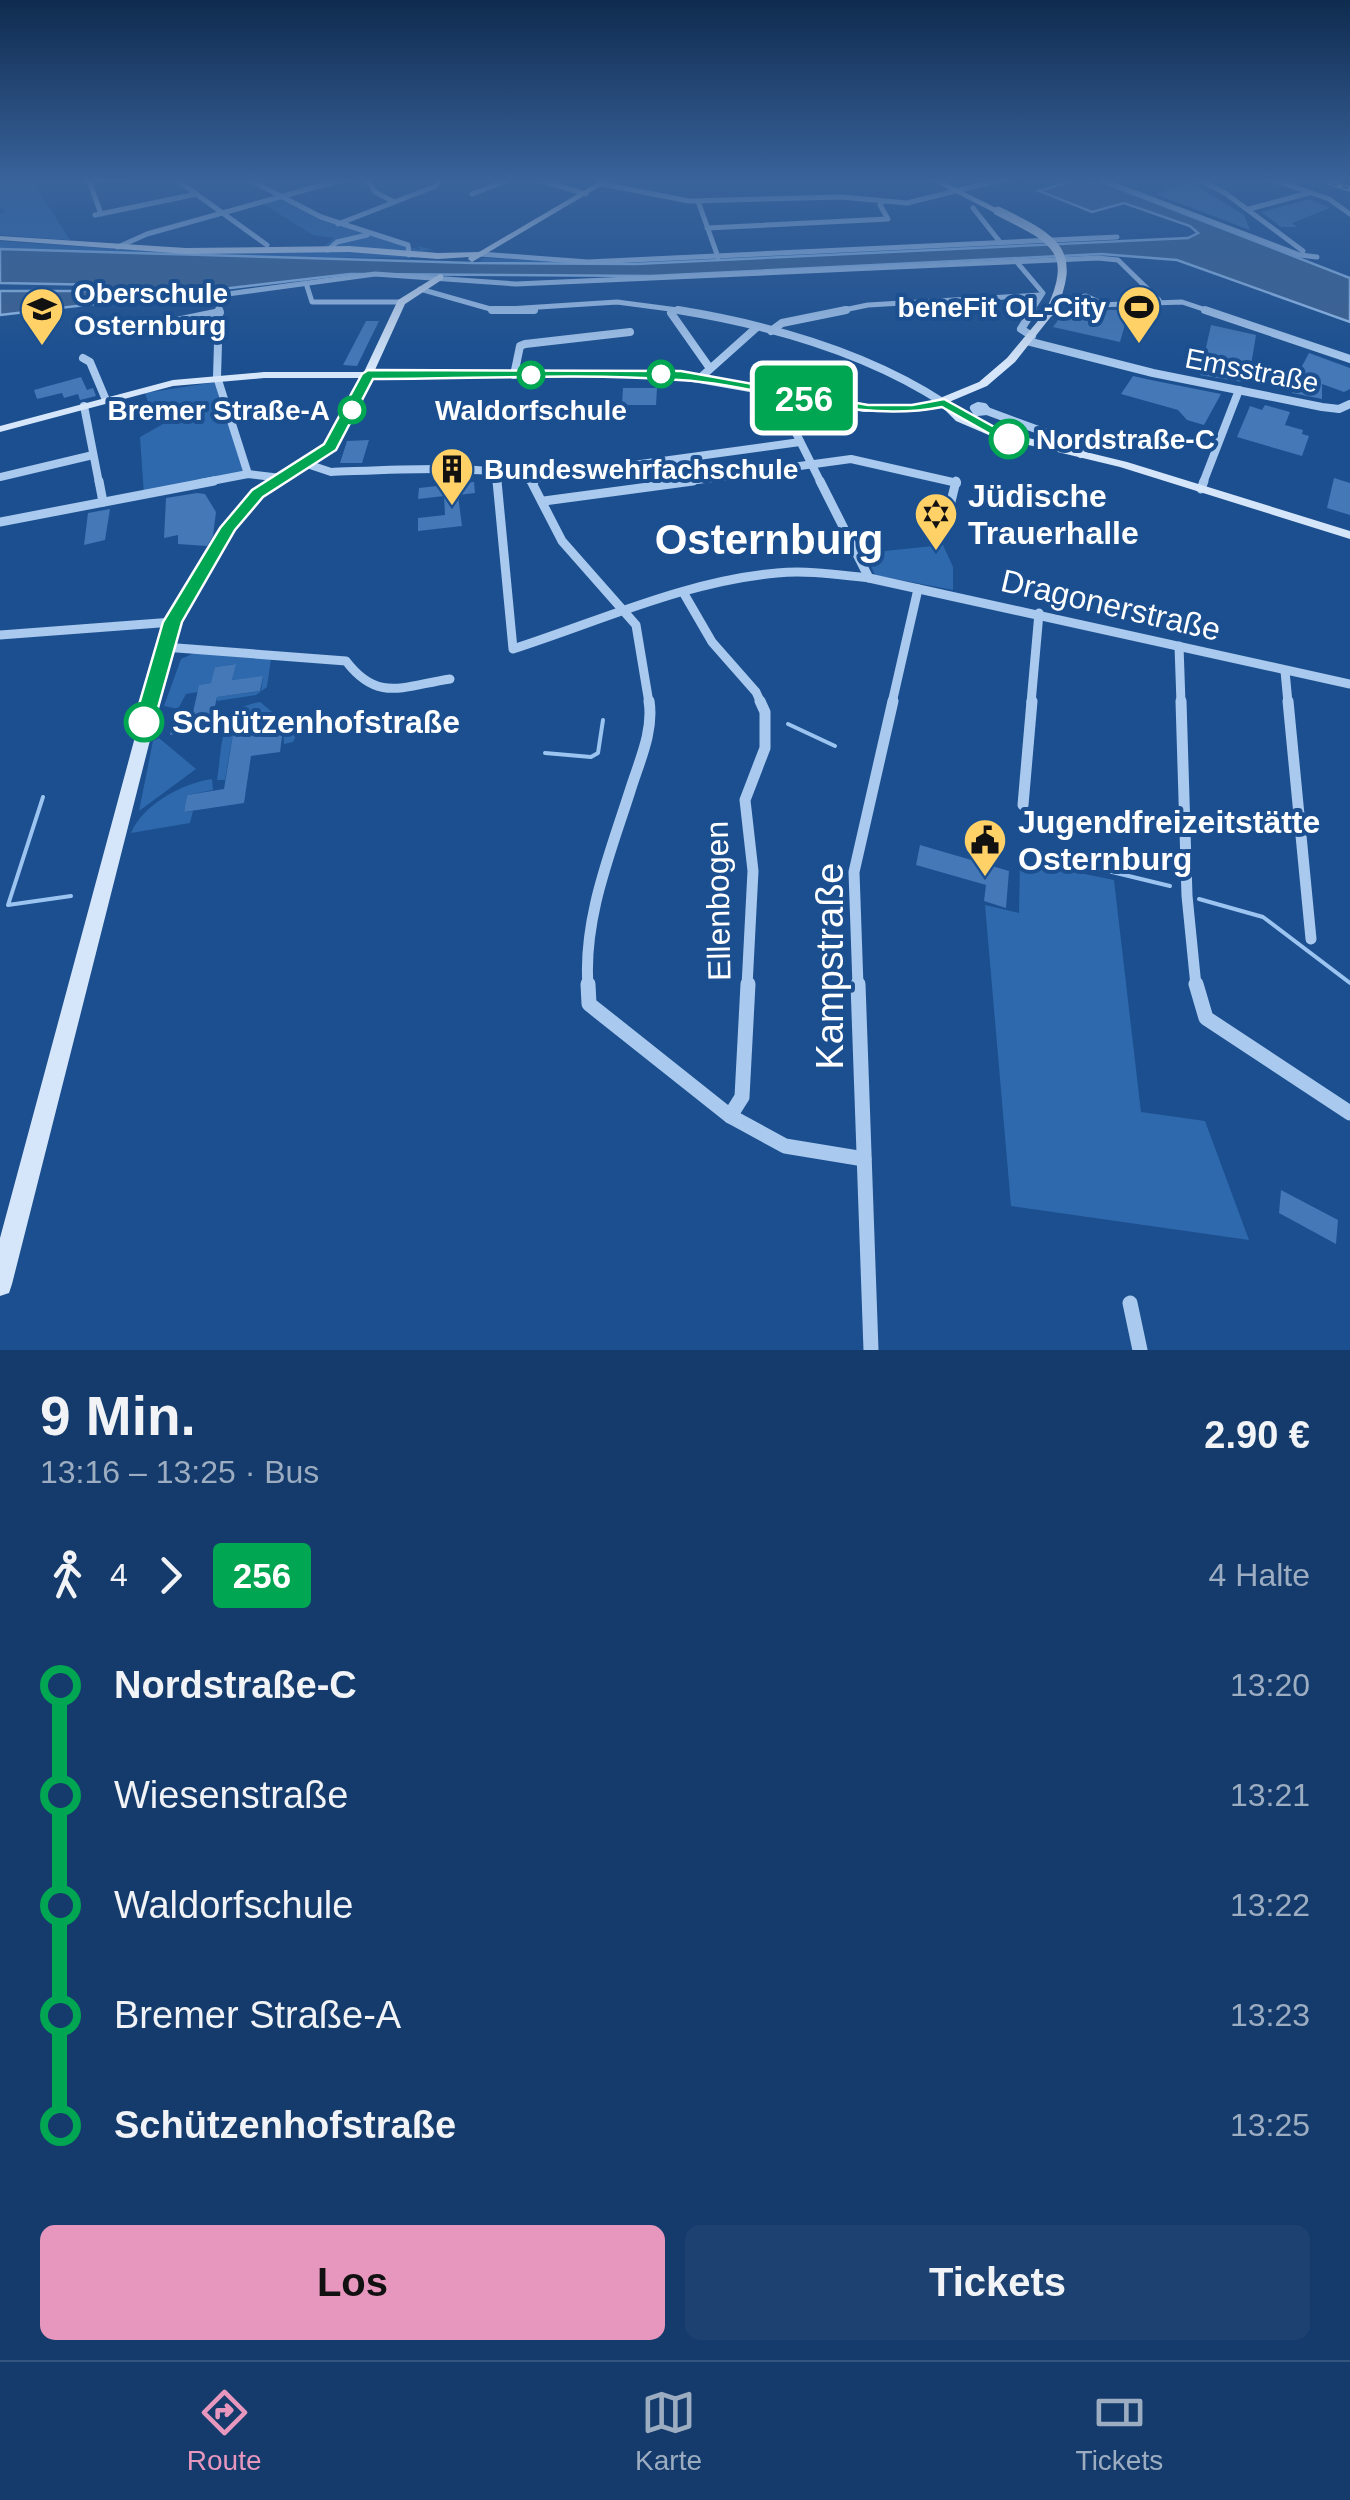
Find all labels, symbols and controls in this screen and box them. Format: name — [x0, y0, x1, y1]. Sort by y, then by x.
place label: Oberschule Osternburg — [74, 278, 228, 341]
sports icon: beneFit OL-City — [1116, 284, 1162, 345]
school or university icon: Oberschule Osternburg — [19, 286, 65, 347]
place label: beneFit OL-City — [898, 292, 1106, 323]
street label: Emsstraße — [1183, 342, 1321, 399]
unlabelled marker — [648, 361, 674, 387]
marker: Waldorfschule — [518, 362, 544, 388]
line badge: 256 — [746, 366, 862, 430]
text: 256 — [775, 379, 833, 418]
place label: Bremer Straße-A — [107, 395, 330, 426]
place label: Waldorfschule — [435, 395, 627, 426]
marker: Bremer Straße-A — [339, 397, 365, 423]
marker: Nordstraße-C — [990, 420, 1028, 458]
place label: Nordstraße-C — [1036, 424, 1215, 455]
building icon: Bundeswehrfachschule — [429, 446, 475, 507]
place label: Bundeswehrfachschule — [484, 454, 798, 485]
place label: Jüdische Trauerhalle — [968, 478, 1139, 551]
synagogue icon: Jüdische Trauerhalle — [913, 491, 959, 552]
district label: Osternburg — [655, 516, 883, 563]
street label: Dragonerstraße — [998, 562, 1224, 648]
marker: Schützenhofstraße — [125, 703, 163, 741]
place label: Schützenhofstraße — [172, 704, 460, 740]
place label: Jugendfreizeitstätte Osternburg — [1018, 804, 1320, 877]
public building icon: Jugendfreizeitstätte Osternburg — [962, 817, 1008, 878]
street label: Ellenbogen — [699, 821, 737, 981]
street label: Kampstraße — [809, 863, 851, 1069]
text: 9 Min. — [40, 1385, 196, 1447]
text: 2.90 € — [1204, 1414, 1310, 1456]
text: 13:16 – 13:25 · Bus — [40, 1454, 319, 1490]
icon: walk — [40, 1548, 95, 1603]
icon: forward — [143, 1548, 198, 1603]
text: 256 — [233, 1556, 291, 1595]
text: 4 — [110, 1557, 128, 1593]
text: 4 Halte — [1209, 1557, 1310, 1593]
text: Nordstraße-C — [114, 1664, 357, 1706]
text: 13:20 — [1230, 1667, 1310, 1703]
text: Wiesenstraße — [114, 1774, 348, 1816]
text: 13:21 — [1230, 1777, 1310, 1813]
text: Waldorfschule — [114, 1884, 353, 1926]
text: 13:22 — [1230, 1887, 1310, 1923]
text: Bremer Straße-A — [114, 1994, 401, 2036]
text: 13:23 — [1230, 1997, 1310, 2033]
text: Schützenhofstraße — [114, 2104, 456, 2146]
text: 13:25 — [1230, 2107, 1310, 2143]
button: Los — [40, 2225, 665, 2340]
button: Tickets — [685, 2225, 1310, 2340]
tab: Route — [187, 2385, 262, 2477]
tab: Karte — [635, 2385, 702, 2477]
tab: Tickets — [1076, 2385, 1163, 2477]

